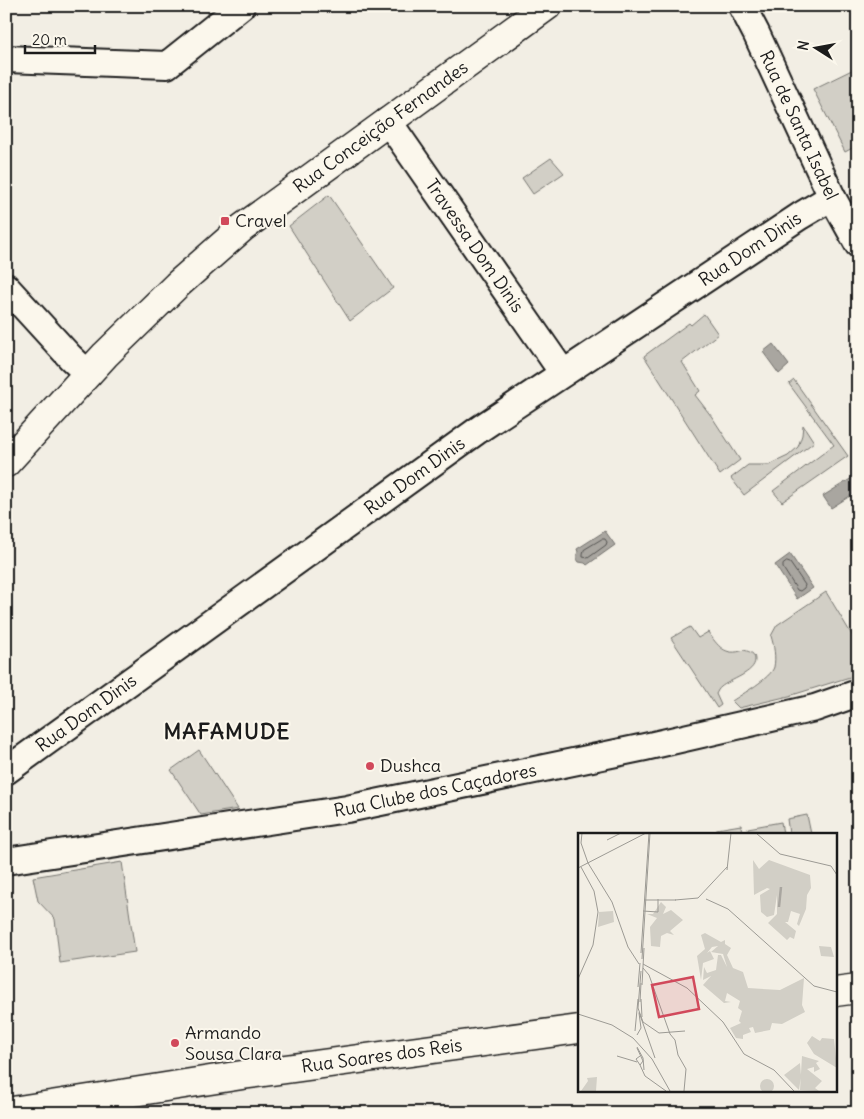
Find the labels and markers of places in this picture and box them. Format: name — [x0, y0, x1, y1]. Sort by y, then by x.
place label: Cravel — [235, 209, 287, 232]
marker: Cravel — [219, 215, 231, 227]
place label: Dushca — [380, 754, 441, 777]
marker: Dushca — [364, 760, 376, 772]
place label: Armando Sousa Clara — [185, 1021, 282, 1065]
marker: Armando Sousa Clara — [169, 1037, 181, 1049]

